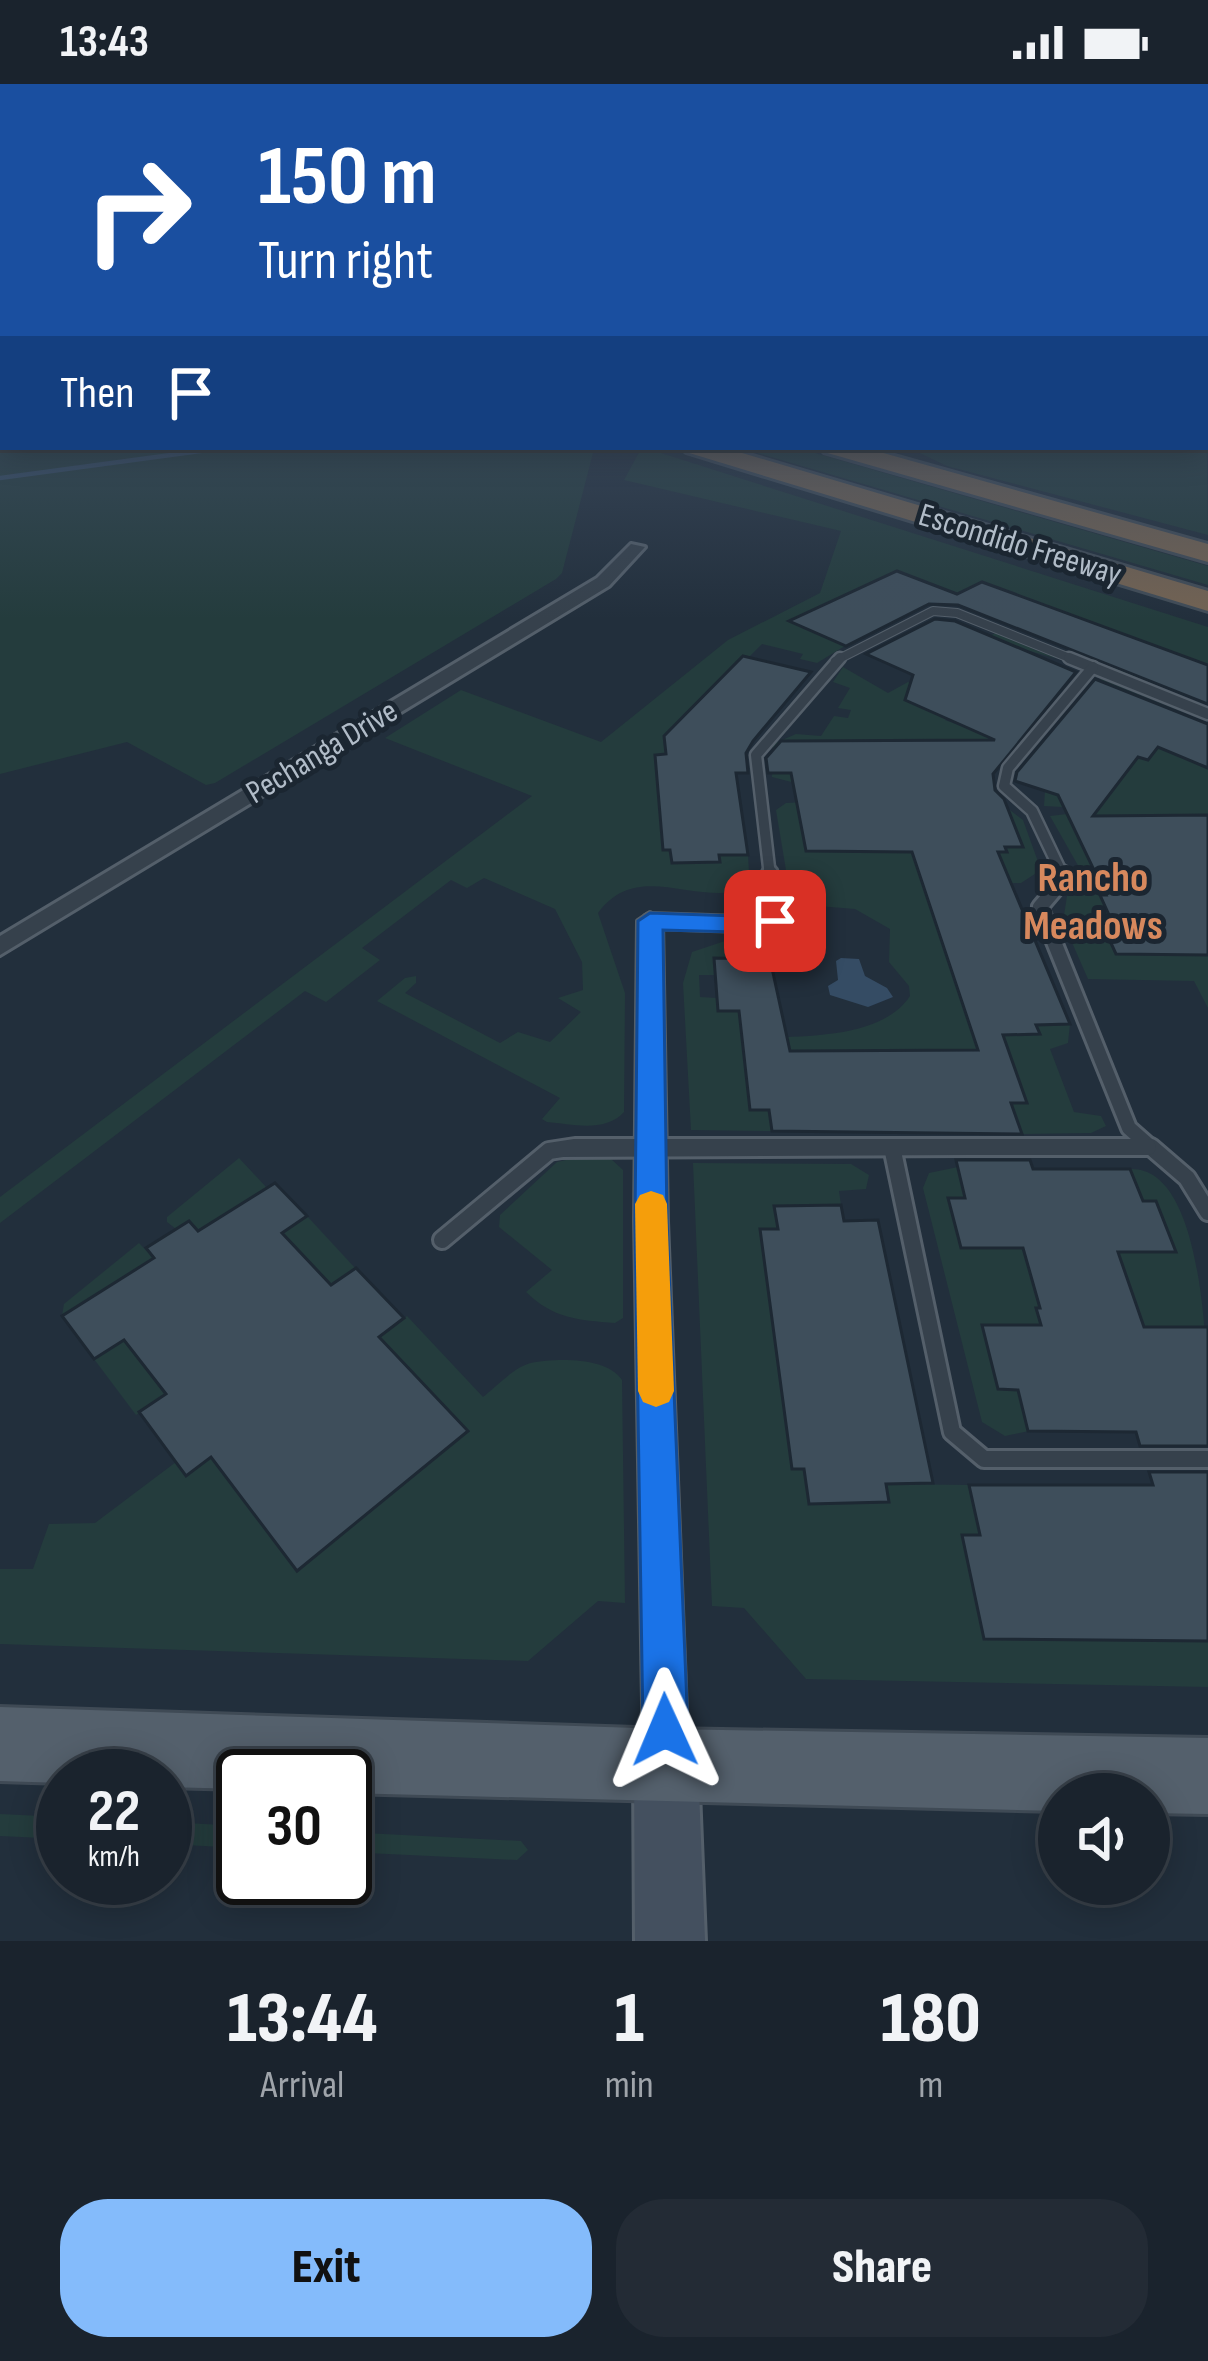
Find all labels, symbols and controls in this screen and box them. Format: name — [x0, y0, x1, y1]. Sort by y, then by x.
text: 13:43 — [60, 15, 149, 70]
text: 150 m — [258, 127, 437, 228]
icon: right — [60, 132, 216, 288]
text: Turn right — [258, 229, 433, 294]
icon: arrive — [158, 360, 224, 426]
text: Then — [60, 366, 134, 421]
street label: Escondido Freeway — [914, 495, 1127, 595]
street label: Pechanga Drive — [239, 691, 405, 813]
district label: Rancho Meadows — [1023, 853, 1163, 952]
pin — [724, 870, 826, 972]
icon: arrive — [742, 888, 808, 954]
position arrow — [602, 1667, 728, 1793]
speed limit sign: 30 — [216, 1749, 372, 1905]
map controls — [1038, 1773, 1170, 1905]
button: sound — [1038, 1773, 1170, 1905]
text: 22 — [88, 1776, 140, 1848]
text: km/h — [88, 1839, 140, 1875]
text: 13:44 — [227, 1976, 378, 2063]
text: 1 — [614, 1976, 644, 2063]
text: 180 — [881, 1976, 981, 2063]
text: Arrival — [260, 2062, 344, 2109]
text: min — [605, 2062, 654, 2109]
text: m — [918, 2062, 943, 2109]
button: Exit — [60, 2199, 592, 2337]
button: Share — [616, 2199, 1148, 2337]

